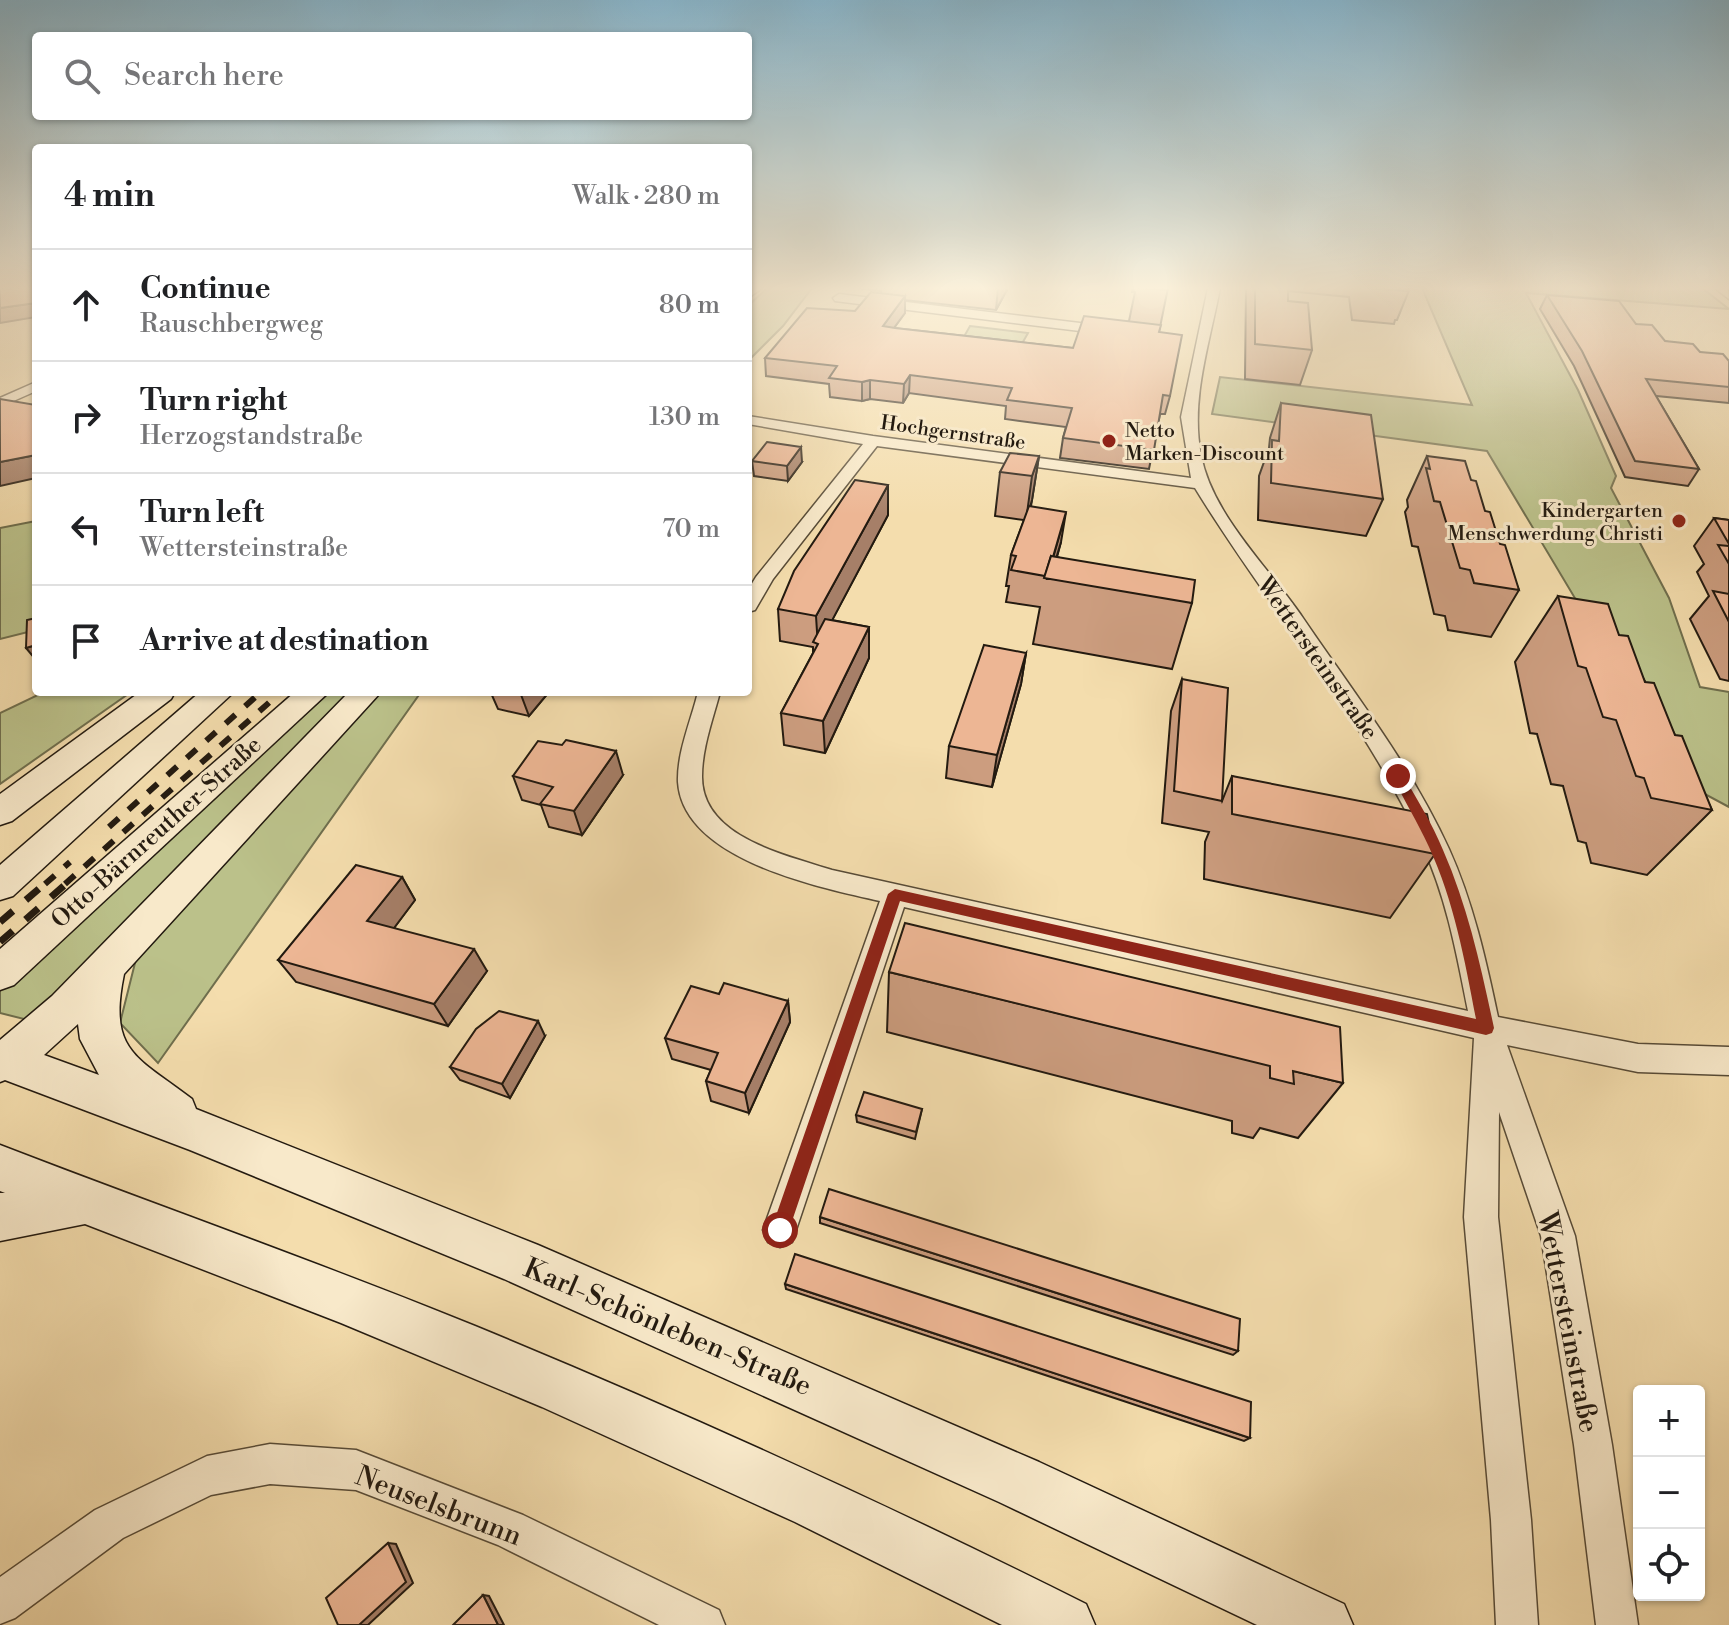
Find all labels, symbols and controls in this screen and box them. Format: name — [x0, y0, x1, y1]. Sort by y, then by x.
search box — [32, 32, 752, 120]
icon: search — [60, 54, 104, 98]
text: Search here — [124, 57, 284, 95]
text: 4 min — [64, 175, 155, 217]
text: Walk · 280 m — [573, 180, 720, 212]
text: Continue — [140, 270, 271, 308]
icon: ahead — [64, 283, 108, 327]
text: 80 m — [659, 289, 720, 321]
text: Rauschbergweg — [140, 308, 323, 340]
text: Turn right — [140, 382, 287, 420]
icon: right — [64, 395, 108, 439]
text: 130 m — [649, 401, 720, 433]
street label: Hochgernstraße — [879, 411, 1027, 456]
place label: Netto Marken-Discount — [1125, 419, 1284, 467]
text: Herzogstandstraße — [140, 420, 363, 452]
marker: Netto Marken-Discount — [1100, 432, 1118, 450]
text: Turn left — [140, 494, 264, 532]
place label: Kindergarten Menschwerdung Christi — [1447, 499, 1663, 547]
icon: left — [64, 507, 108, 551]
marker: Kindergarten Menschwerdung Christi — [1670, 512, 1688, 530]
text: 70 m — [662, 513, 720, 545]
text: Wettersteinstraße — [140, 532, 348, 564]
street label: Wettersteinstraße — [1249, 570, 1385, 746]
icon: arrive — [64, 619, 108, 663]
text: Arrive at destination — [140, 622, 429, 660]
street label: Otto-Bärnreuther-Straße — [45, 730, 268, 935]
route end — [1380, 758, 1416, 794]
street label: Wettersteinstraße — [1529, 1208, 1606, 1436]
route start — [762, 1212, 798, 1248]
street label: Karl-Schönleben-Straße — [518, 1251, 817, 1404]
map controls — [1633, 1385, 1705, 1601]
button: + — [1633, 1385, 1705, 1457]
button: − — [1633, 1457, 1705, 1529]
street label: Neuselsbrunn — [350, 1459, 527, 1554]
button: locate — [1633, 1529, 1705, 1601]

